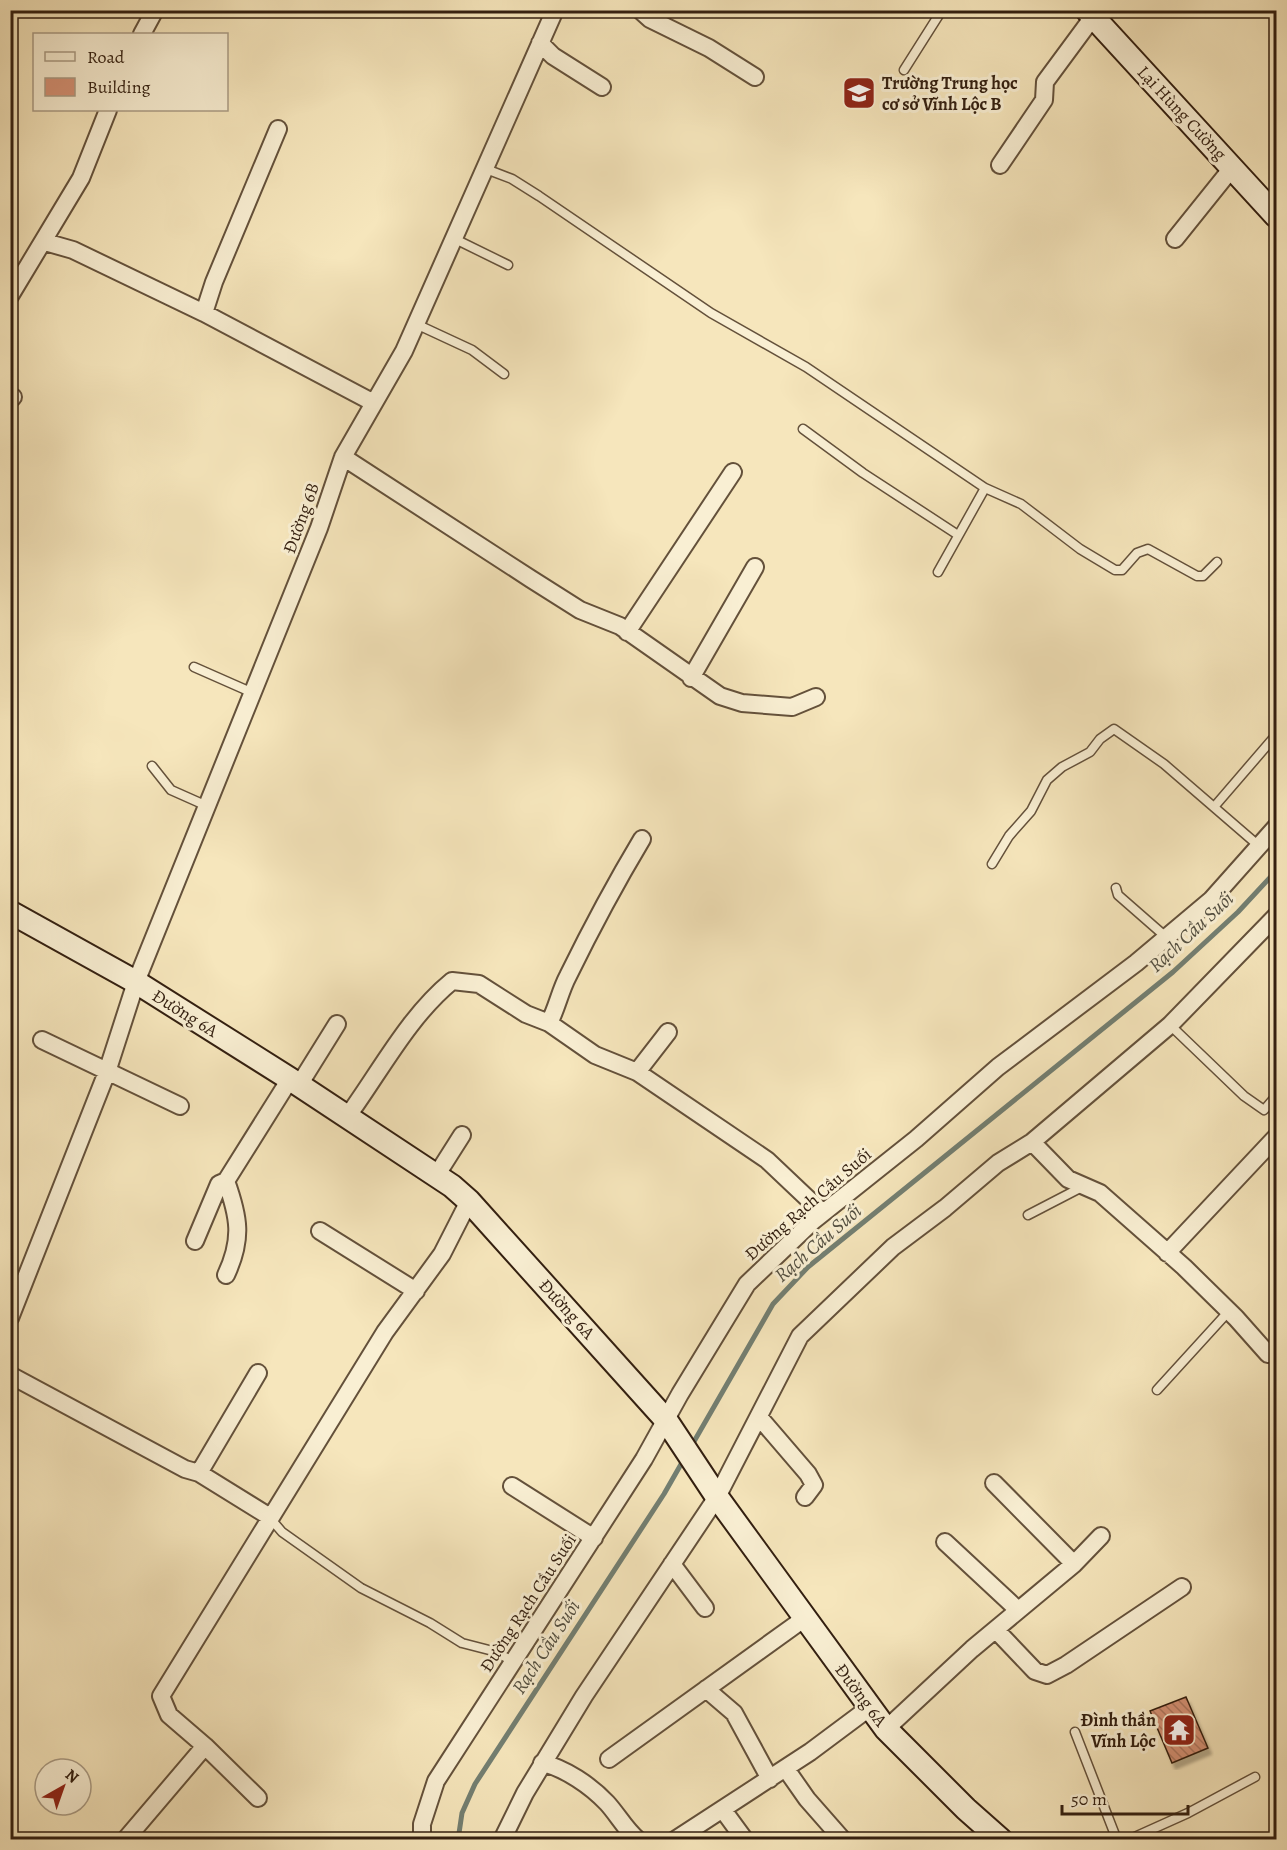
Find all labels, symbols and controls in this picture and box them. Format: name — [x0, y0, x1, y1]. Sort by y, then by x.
legend — [33, 33, 228, 111]
text: Road — [87, 45, 125, 69]
street label: Lại Hùng Cường — [1132, 60, 1232, 166]
place label: Trường Trung học cơ sở Vĩnh Lộc B — [882, 71, 1018, 116]
text: Building — [87, 75, 151, 99]
school or university icon: Trường Trung học cơ sở Vĩnh Lộc B — [841, 75, 877, 111]
street label: Đường 6B — [277, 479, 325, 557]
water label: Rạch Cầu Suối — [1143, 886, 1239, 978]
street label: Đường 6A — [148, 983, 223, 1043]
street label: Đường Rạch Cầu Suối — [740, 1143, 876, 1265]
water label: Rạch Cầu Suối — [770, 1199, 866, 1287]
street label: Đường 6A — [534, 1274, 601, 1345]
street label: Đường Rạch Cầu Suối — [475, 1530, 581, 1676]
water label: Rạch Cầu Suối — [507, 1596, 585, 1698]
street label: Đường 6A — [829, 1658, 893, 1732]
place label: Đình thần Vĩnh Lộc — [1081, 1708, 1156, 1753]
temple icon: Đình thần Vĩnh Lộc — [1161, 1712, 1197, 1748]
north arrow — [33, 1757, 93, 1817]
text: N — [60, 1764, 84, 1789]
scale bar — [1062, 1778, 1188, 1816]
text: 50 m — [1071, 1787, 1107, 1811]

